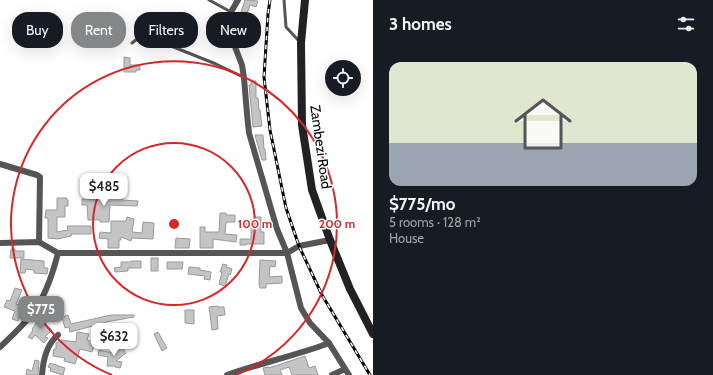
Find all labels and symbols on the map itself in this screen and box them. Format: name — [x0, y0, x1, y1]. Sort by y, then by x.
street label: Zambezi Road — [306, 104, 336, 190]
pin: $485 — [80, 173, 128, 207]
text: 100 m — [238, 216, 272, 231]
text: 200 m — [319, 216, 355, 231]
centre of rings — [167, 217, 181, 231]
pin: $775 — [17, 296, 65, 330]
pin: $632 — [90, 323, 138, 357]

